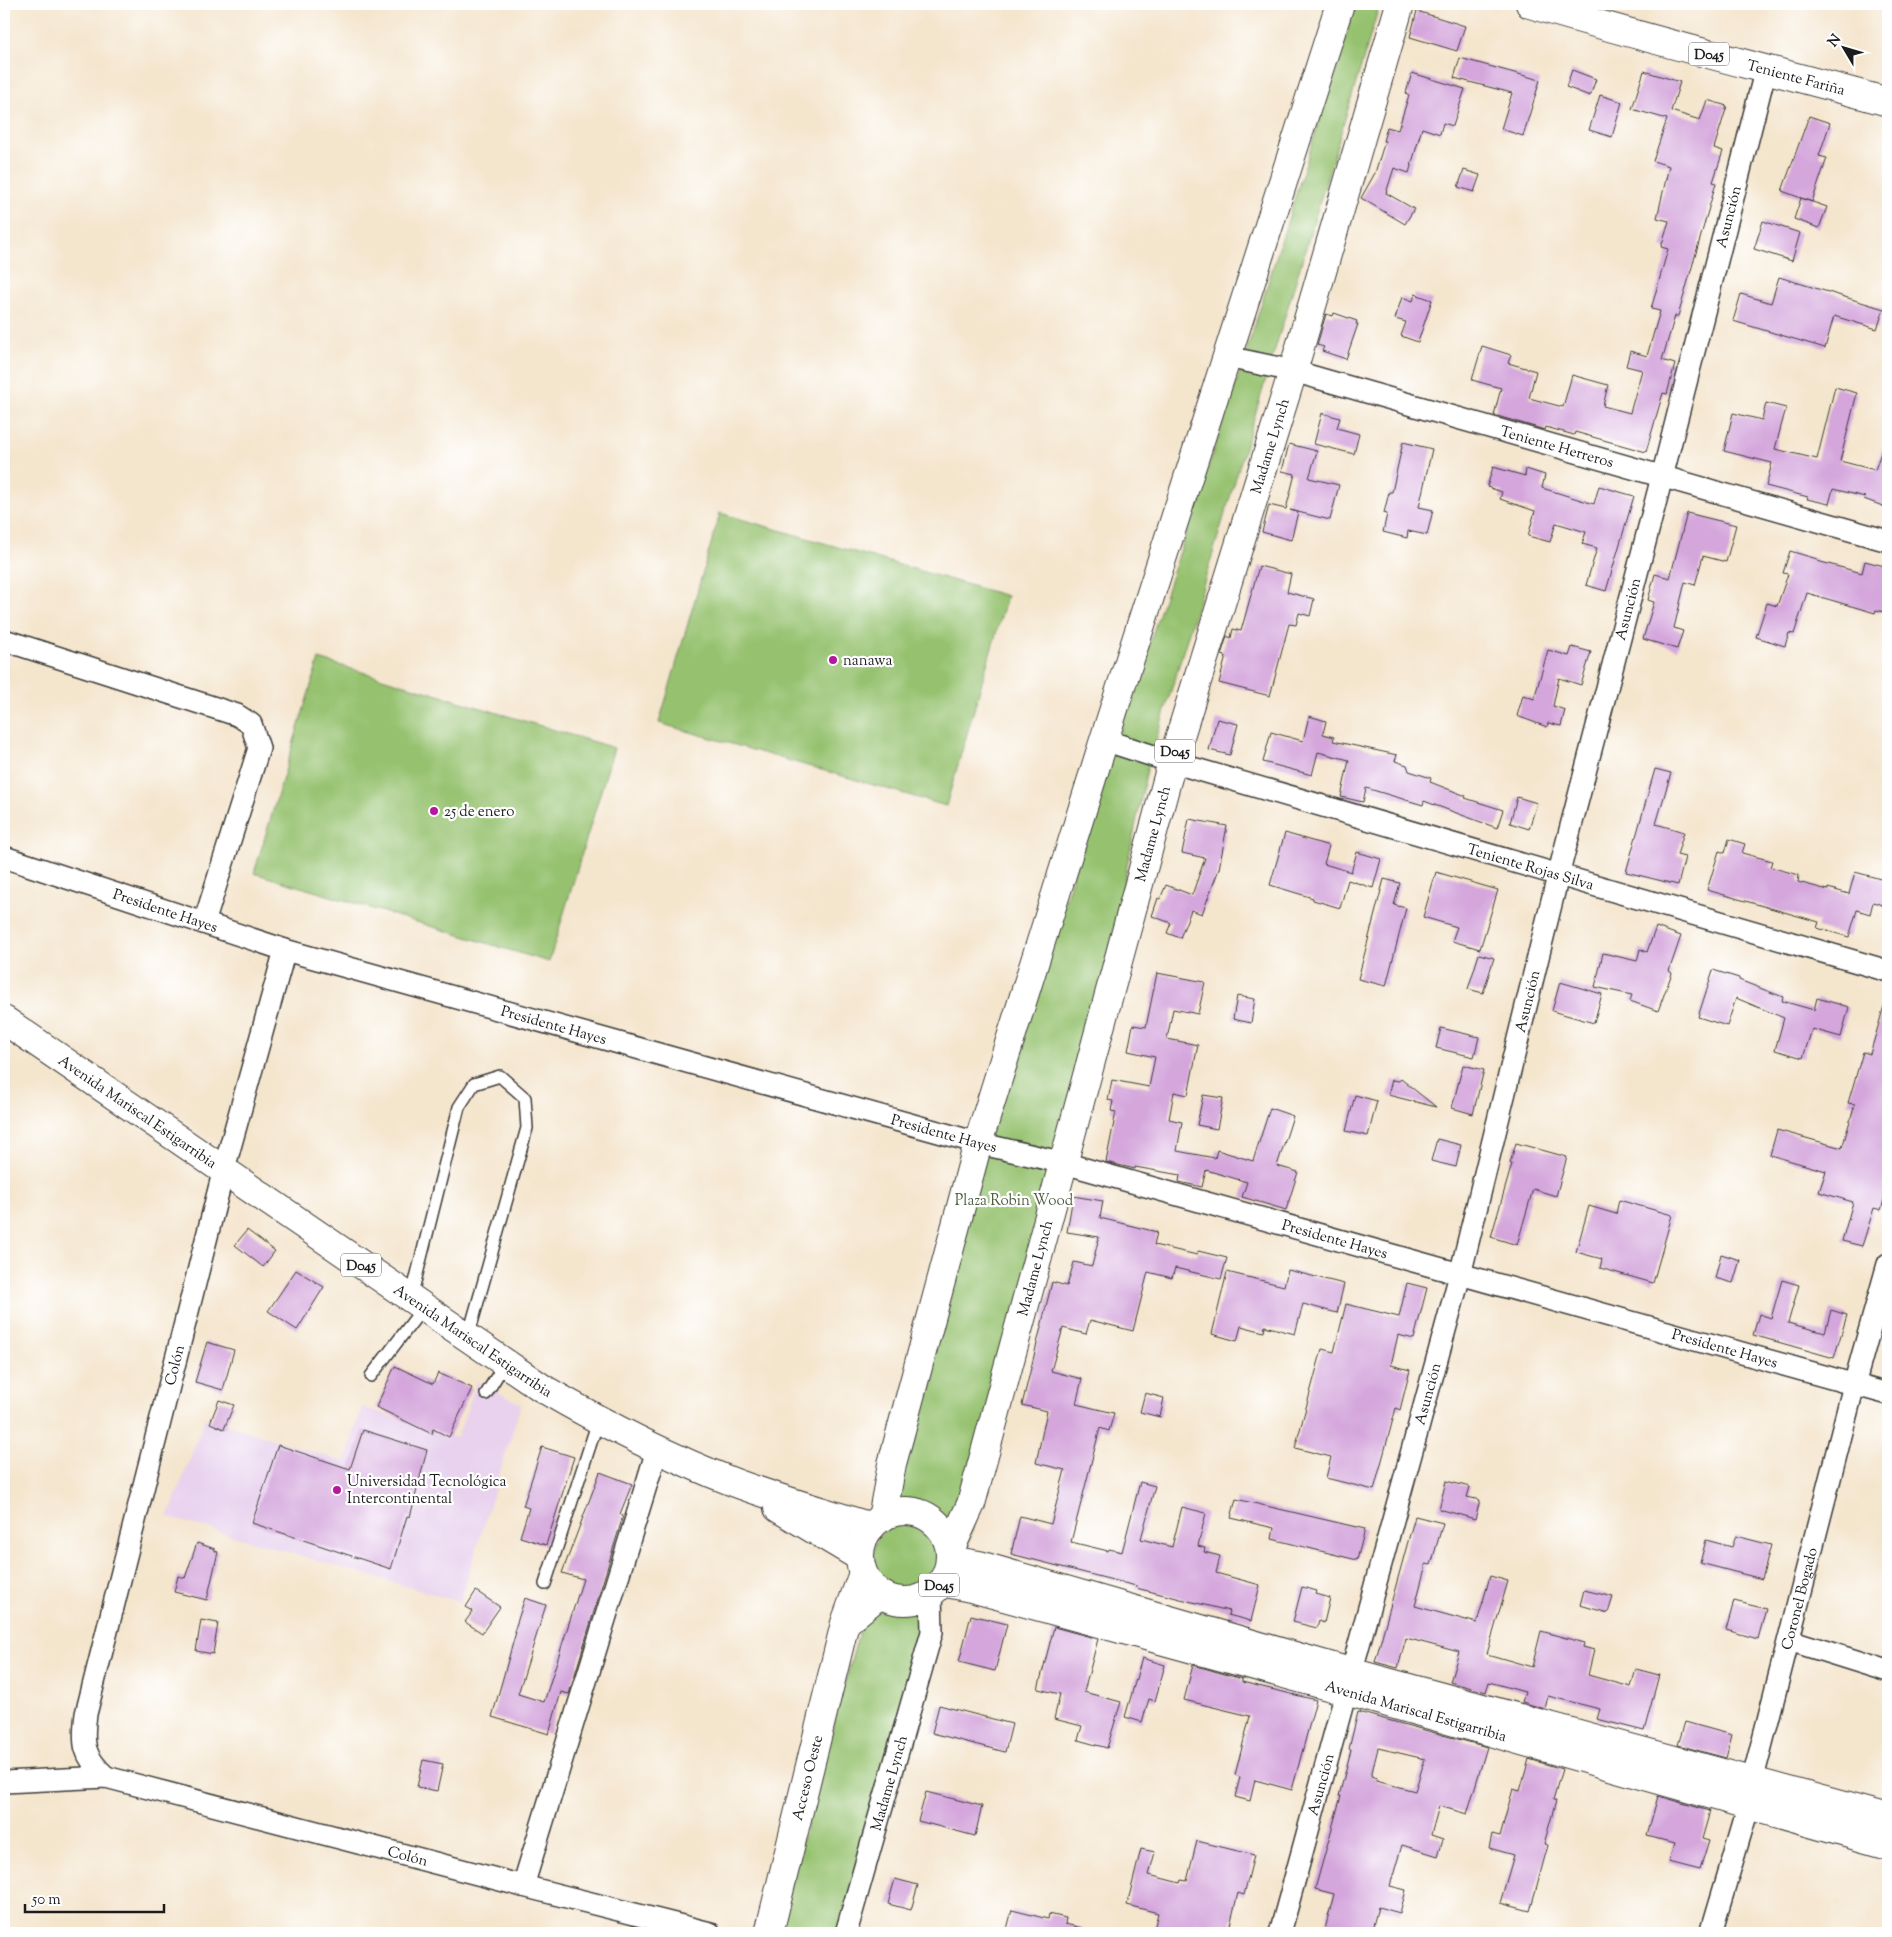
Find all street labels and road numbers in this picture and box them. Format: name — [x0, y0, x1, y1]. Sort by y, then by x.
road number: D045 — [1689, 42, 1729, 66]
street label: Teniente Fariña — [1744, 56, 1847, 102]
street label: Asunción — [1712, 184, 1748, 250]
street label: Madame Lynch — [1247, 396, 1296, 497]
street label: Teniente Herreros — [1497, 422, 1616, 474]
street label: Asunción — [1611, 576, 1647, 643]
road number: D045 — [1155, 739, 1195, 762]
street label: Madame Lynch — [1131, 784, 1177, 885]
street label: Teniente Rojas Silva — [1464, 840, 1596, 897]
street label: Presidente Hayes — [110, 885, 220, 939]
street label: Asunción — [1511, 968, 1546, 1035]
street label: Presidente Hayes — [498, 1002, 609, 1051]
street label: Avenida Mariscal Estigarribia — [53, 1051, 220, 1174]
street label: Presidente Hayes — [888, 1110, 999, 1159]
street label: Presidente Hayes — [1279, 1216, 1390, 1265]
street label: Madame Lynch — [1013, 1218, 1059, 1319]
road number: D045 — [341, 1254, 381, 1276]
street label: Avenida Mariscal Estigarribia — [388, 1280, 555, 1404]
street label: Presidente Hayes — [1669, 1325, 1780, 1375]
street label: Colón — [161, 1343, 191, 1388]
street label: Asunción — [1410, 1361, 1447, 1428]
street label: Coronel Bogado — [1777, 1546, 1824, 1653]
road number: D045 — [919, 1574, 959, 1596]
street label: Avenida Mariscal Estigarribia — [1322, 1677, 1509, 1748]
street label: Acceso Oeste — [788, 1733, 829, 1823]
street label: Madame Lynch — [867, 1733, 914, 1834]
street label: Asunción — [1304, 1751, 1341, 1818]
street label: Colón — [385, 1842, 430, 1873]

